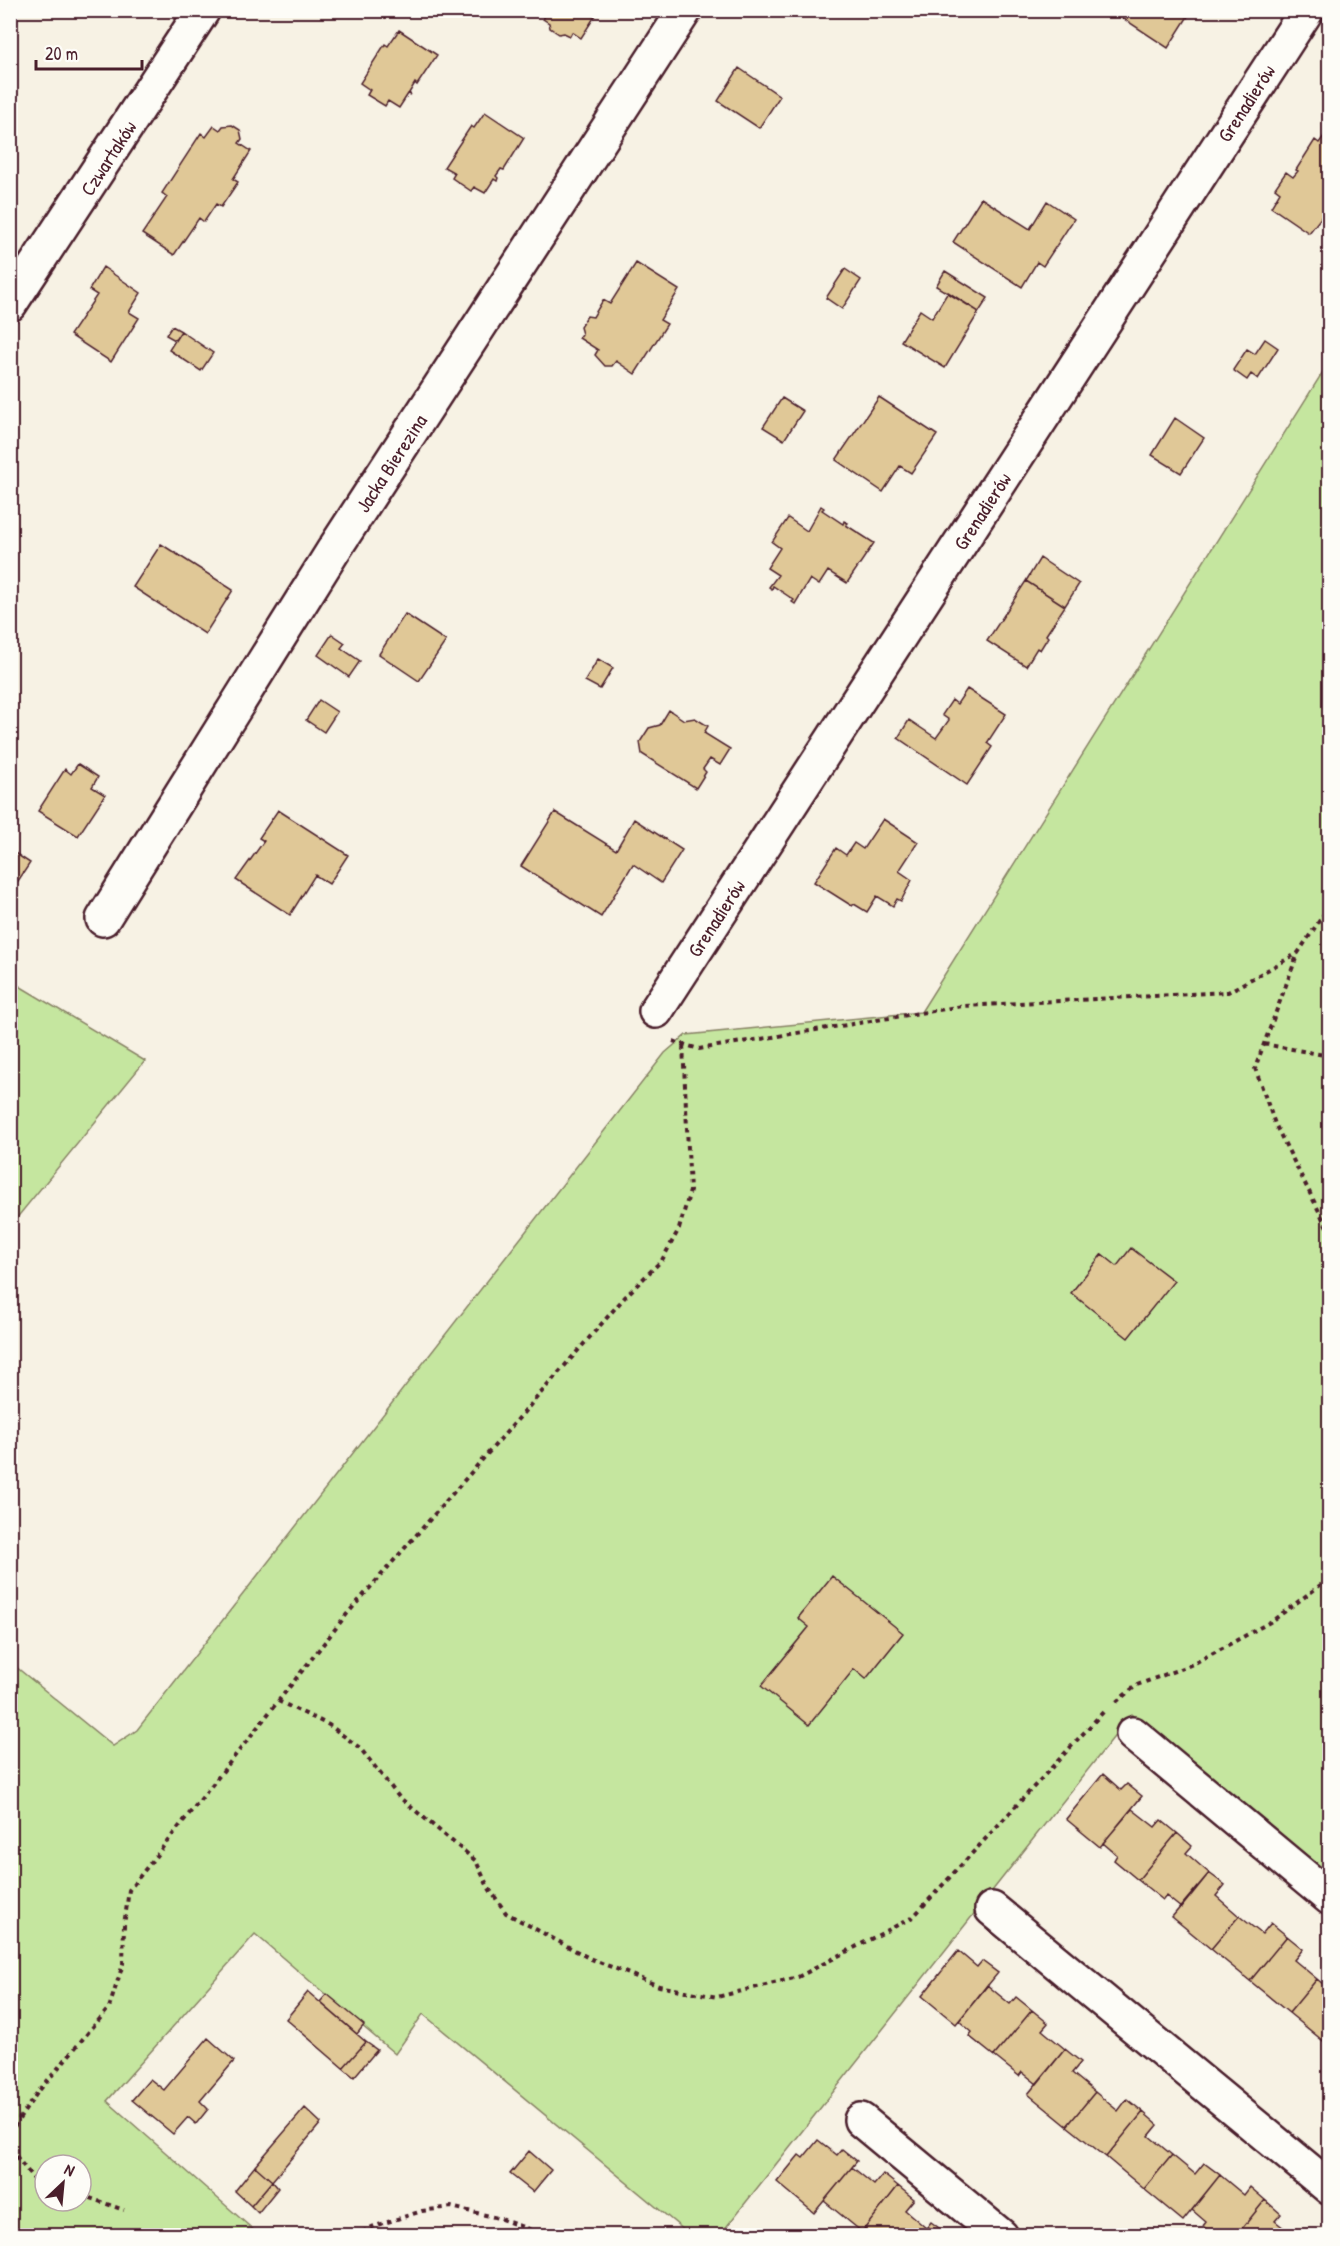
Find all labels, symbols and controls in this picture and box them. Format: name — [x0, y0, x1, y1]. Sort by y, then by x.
scale bar — [36, 33, 142, 71]
text: 20 m — [45, 41, 78, 66]
street label: Grenadierów — [1211, 59, 1281, 147]
street label: Czwartaków — [74, 115, 142, 201]
street label: Jacka Bierezina — [349, 409, 433, 517]
street label: Grenadierów — [947, 467, 1017, 555]
street label: Grenadierów — [681, 874, 751, 962]
north arrow — [33, 2153, 93, 2213]
text: N — [61, 2158, 79, 2181]

